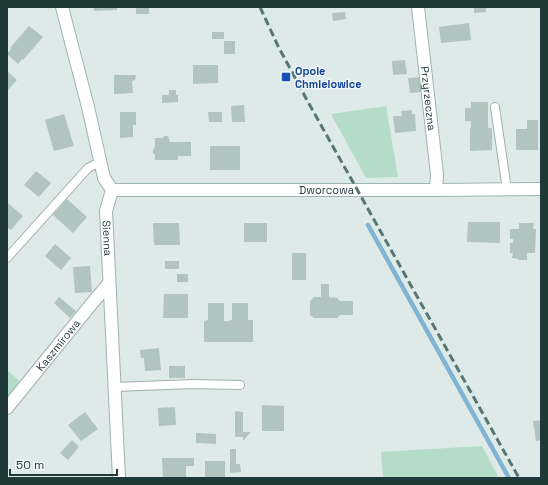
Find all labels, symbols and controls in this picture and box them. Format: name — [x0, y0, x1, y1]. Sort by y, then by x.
place label: Opole Chmielowice — [295, 64, 362, 91]
street label: Przyrzeczna — [418, 65, 439, 132]
marker: Opole Chmielowice — [280, 71, 292, 83]
street label: Dworcowa — [299, 183, 355, 197]
street label: Sienna — [99, 220, 115, 257]
street label: Kaszmirowa — [33, 316, 84, 374]
scale bar — [10, 451, 117, 477]
text: 50 m — [16, 457, 44, 473]

